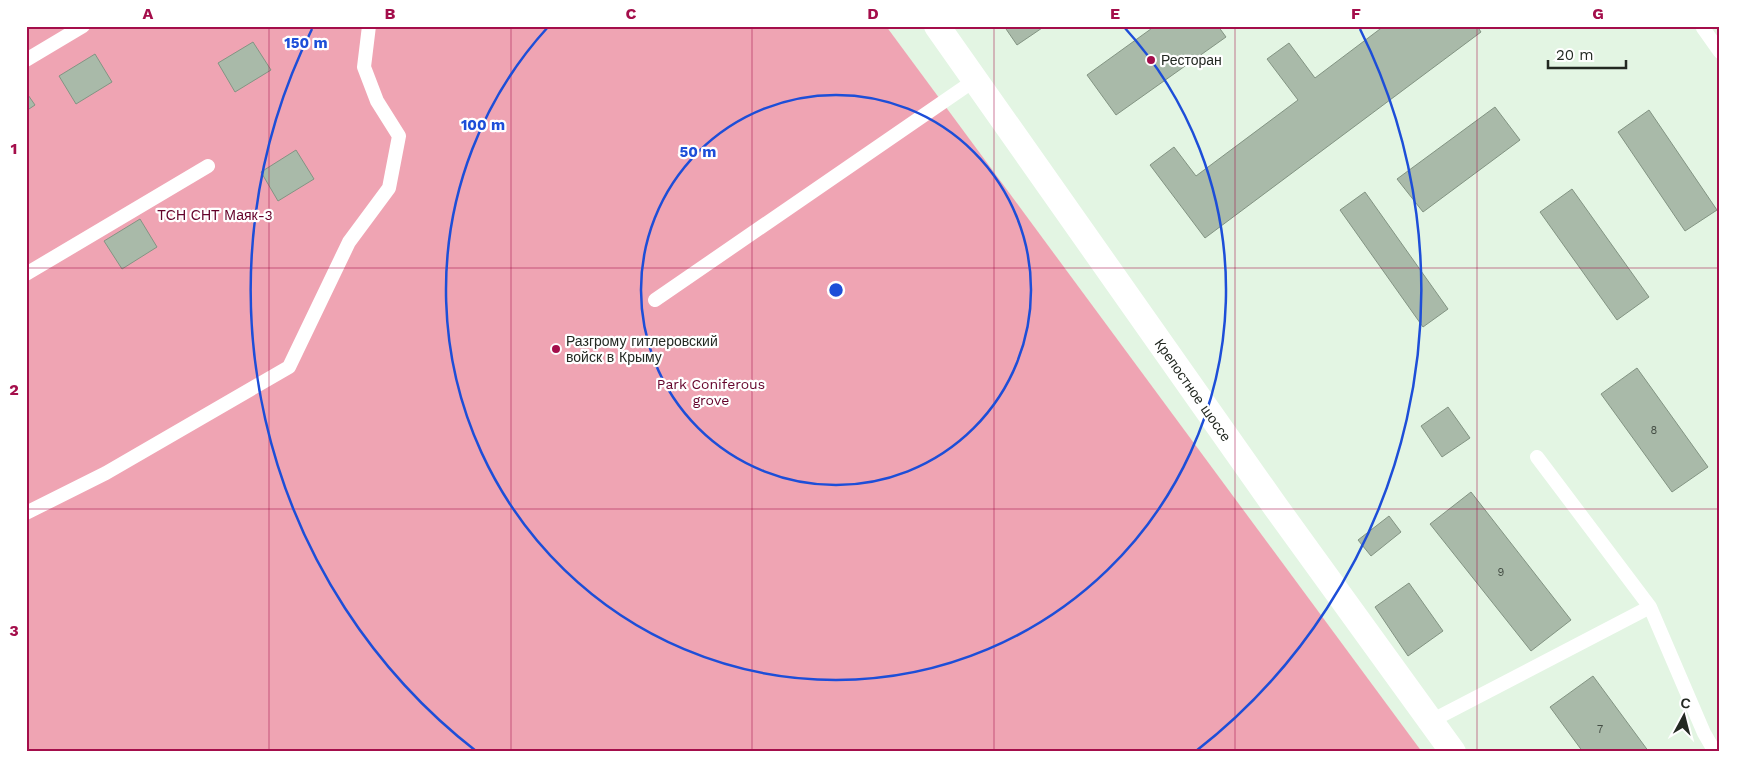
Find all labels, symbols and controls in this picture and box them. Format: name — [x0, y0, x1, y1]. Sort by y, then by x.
text: A — [143, 4, 154, 23]
text: B — [385, 4, 396, 23]
text: C — [626, 4, 637, 23]
text: D — [867, 4, 879, 23]
text: E — [1110, 4, 1120, 23]
text: F — [1351, 4, 1361, 23]
text: G — [1592, 4, 1604, 23]
text: 150 m — [284, 34, 328, 52]
scale bar — [1548, 38, 1626, 70]
text: 20 m — [1556, 46, 1594, 64]
place label: Ресторан — [1161, 52, 1222, 68]
marker: Ресторан — [1145, 54, 1157, 66]
text: 100 m — [461, 116, 505, 134]
text: 1 — [11, 139, 17, 158]
text: 50 m — [680, 143, 716, 161]
park label: ТСН СНТ Маяк-3 — [157, 207, 273, 223]
centre of rings — [827, 281, 845, 299]
place label: Разгрому гитлеровский войск в Крыму — [566, 333, 718, 365]
street label: Крепостное шоссе — [1152, 336, 1234, 444]
marker: Разгрому гитлеровский войск в Крыму — [550, 343, 562, 355]
park label: Park Coniferous grove — [657, 376, 765, 408]
text: 2 — [9, 380, 19, 399]
house number: 8 — [1651, 424, 1658, 437]
house number: 9 — [1498, 566, 1505, 579]
text: 3 — [9, 621, 19, 640]
north arrow — [1658, 690, 1708, 740]
text: С — [1680, 695, 1692, 712]
house number: 7 — [1597, 723, 1603, 736]

